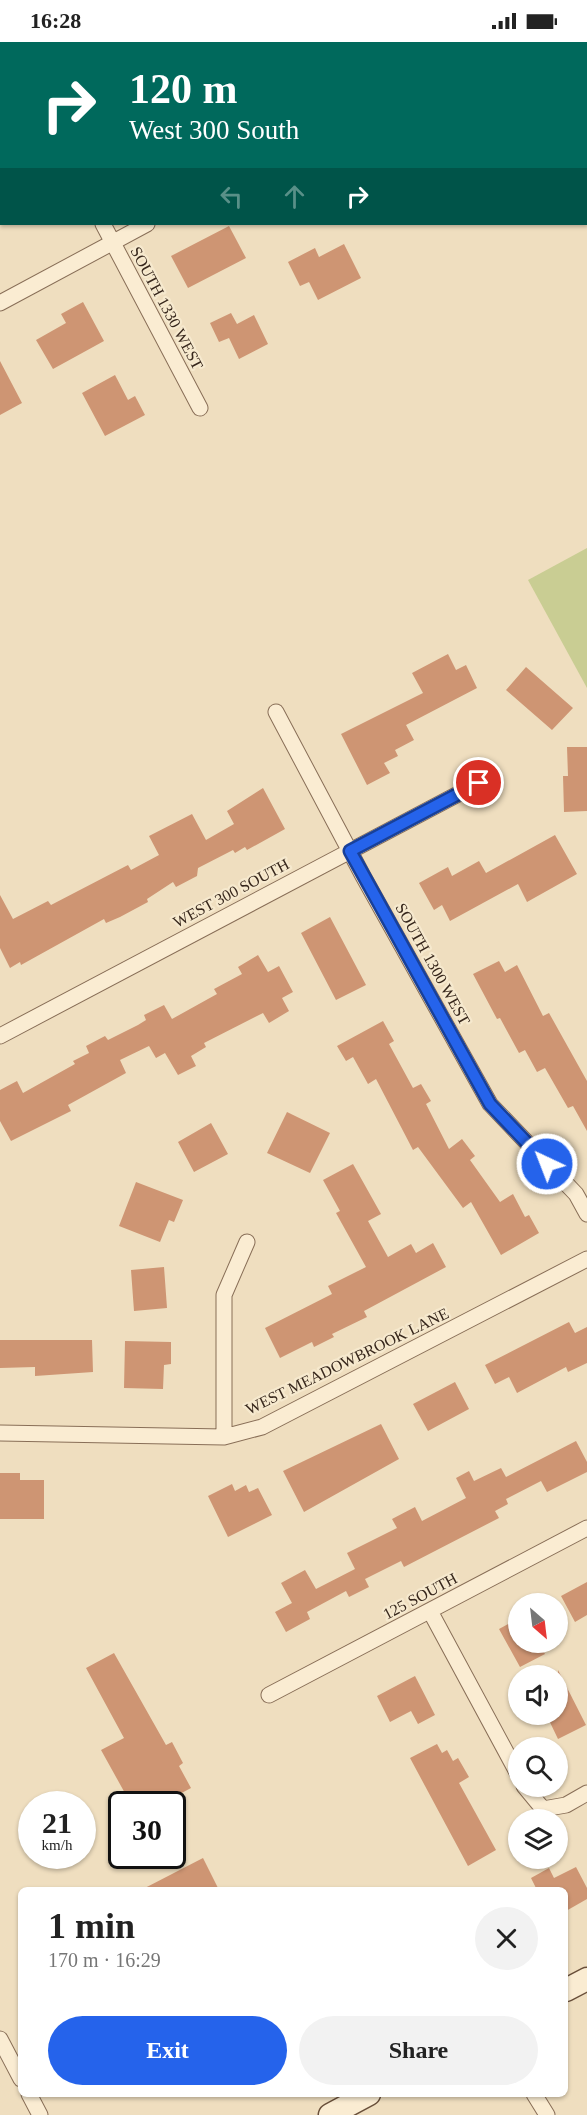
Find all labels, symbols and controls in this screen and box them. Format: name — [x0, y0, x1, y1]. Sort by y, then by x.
text: 16:28 — [30, 8, 81, 33]
icon: right — [30, 66, 108, 144]
text: 120 m — [129, 66, 238, 112]
text: West 300 South — [129, 115, 299, 145]
icon: left — [215, 180, 248, 213]
icon: ahead — [278, 180, 311, 213]
icon: right — [341, 180, 374, 213]
street label: SOUTH 1330 WEST — [127, 244, 207, 372]
pin — [453, 757, 504, 808]
icon: arrive — [462, 766, 495, 799]
street label: WEST 300 SOUTH — [170, 855, 292, 931]
street label: SOUTH 1300 WEST — [392, 900, 474, 1028]
position arrow — [515, 1132, 579, 1196]
street label: WEST MEADOWBROOK LANE — [243, 1304, 451, 1418]
street label: 125 SOUTH — [380, 1569, 460, 1623]
north arrow — [508, 1593, 568, 1653]
map controls — [508, 1593, 568, 1869]
button: sound — [508, 1665, 568, 1725]
button: search — [508, 1737, 568, 1797]
speed limit sign: 30 — [108, 1791, 186, 1869]
text: 21 — [42, 1806, 72, 1839]
button: layers — [508, 1809, 568, 1869]
text: km/h — [42, 1837, 72, 1853]
text: 1 min — [48, 1906, 135, 1946]
button: close — [475, 1907, 538, 1970]
text: 170 m · 16:29 — [48, 1949, 161, 1971]
button: Exit — [48, 2016, 287, 2085]
button: Share — [299, 2016, 538, 2085]

